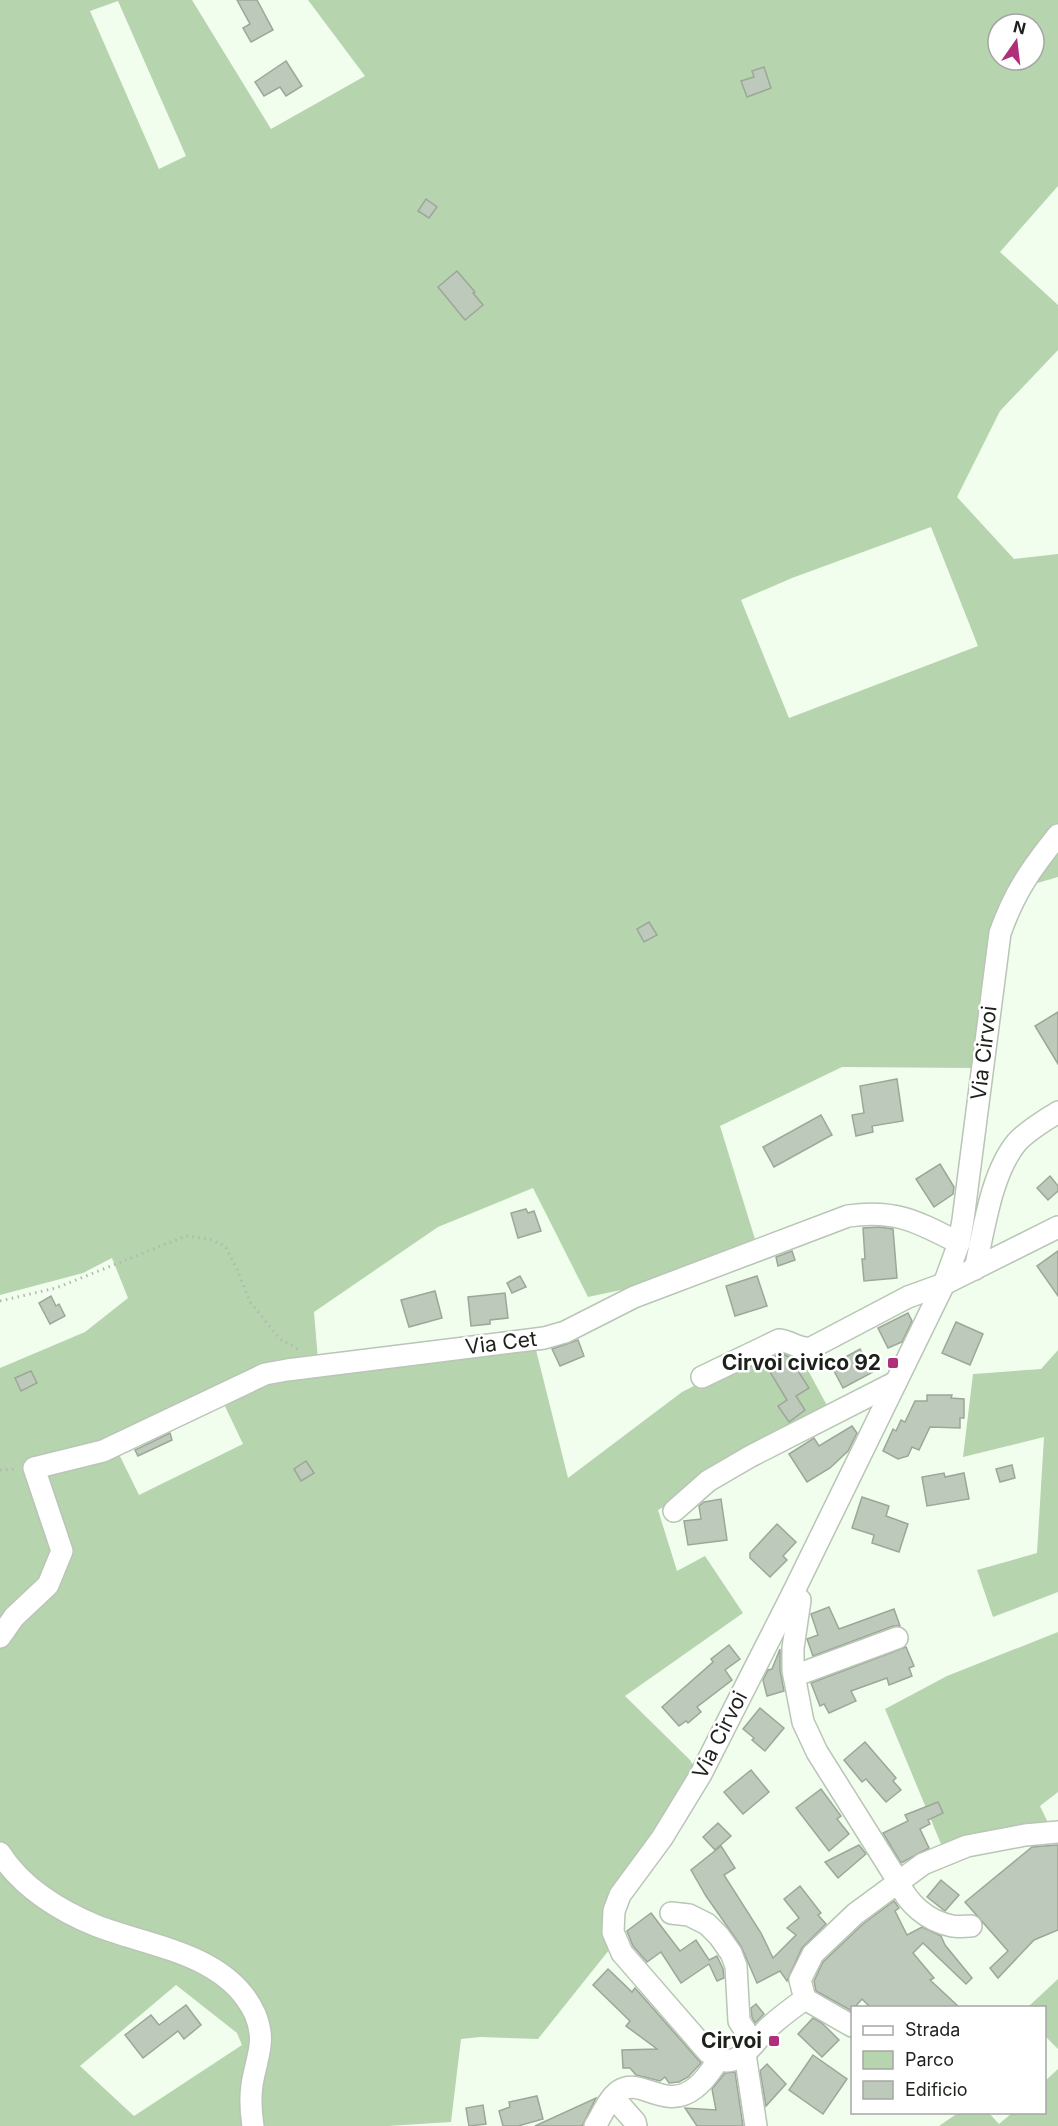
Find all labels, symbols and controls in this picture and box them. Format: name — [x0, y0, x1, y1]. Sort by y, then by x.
north arrow — [986, 12, 1046, 72]
text: N — [1011, 16, 1028, 39]
street label: Via Cirvoi — [965, 1004, 1002, 1102]
street label: Via Cet — [464, 1326, 538, 1359]
place label: Cirvoi civico 92 — [722, 1350, 881, 1375]
marker: Cirvoi civico 92 — [886, 1356, 900, 1370]
street label: Via Cirvoi — [687, 1687, 752, 1783]
legend — [851, 2006, 1046, 2114]
text: Strada — [905, 2019, 960, 2040]
place label: Cirvoi — [701, 2028, 762, 2053]
marker: Cirvoi — [767, 2034, 781, 2048]
text: Parco — [905, 2049, 954, 2070]
text: Edificio — [905, 2079, 968, 2100]

